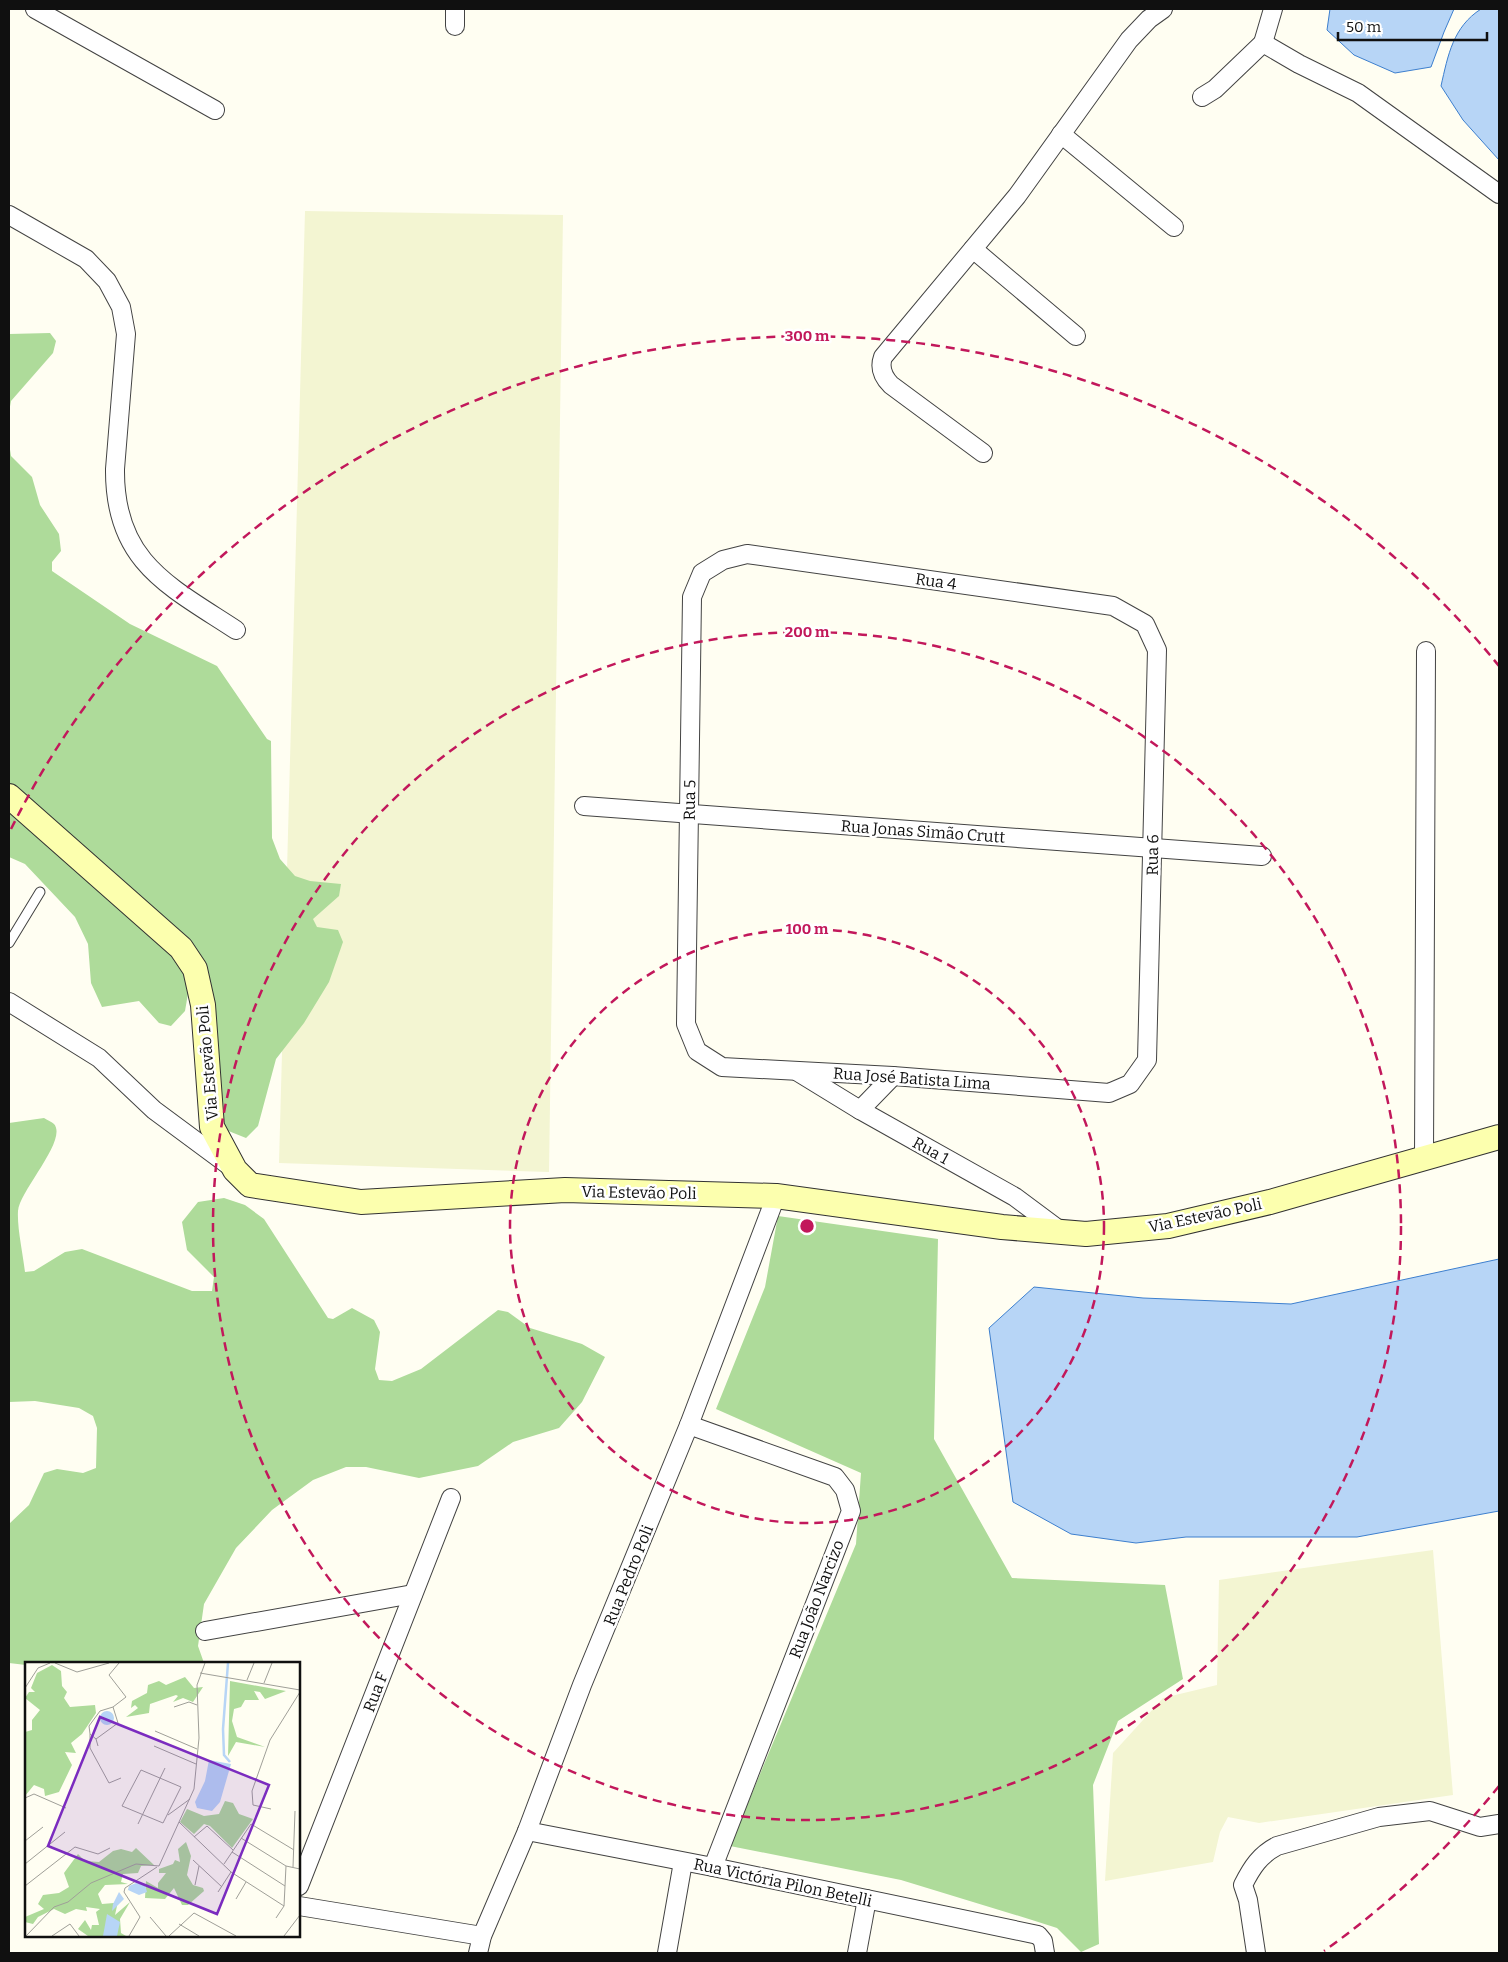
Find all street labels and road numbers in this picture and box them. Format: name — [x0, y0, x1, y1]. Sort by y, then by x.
street label: Rua 4 — [914, 569, 958, 594]
street label: Rua 5 — [680, 780, 699, 821]
street label: Rua Jonas Simão Crutt — [840, 816, 1006, 847]
street label: Rua 6 — [1143, 834, 1162, 876]
street label: Via Estevão Poli — [193, 1004, 222, 1121]
street label: Rua José Batista Lima — [833, 1064, 992, 1093]
street label: Rua 1 — [909, 1133, 953, 1168]
street label: Via Estevão Poli — [581, 1182, 697, 1203]
street label: Via Estevão Poli — [1147, 1194, 1264, 1237]
street label: Rua Pedro Poli — [600, 1522, 657, 1628]
street label: Rua João Narcizo — [785, 1537, 848, 1661]
street label: Rua F — [359, 1670, 392, 1715]
street label: Rua Victória Pilon Betelli — [692, 1854, 874, 1911]

